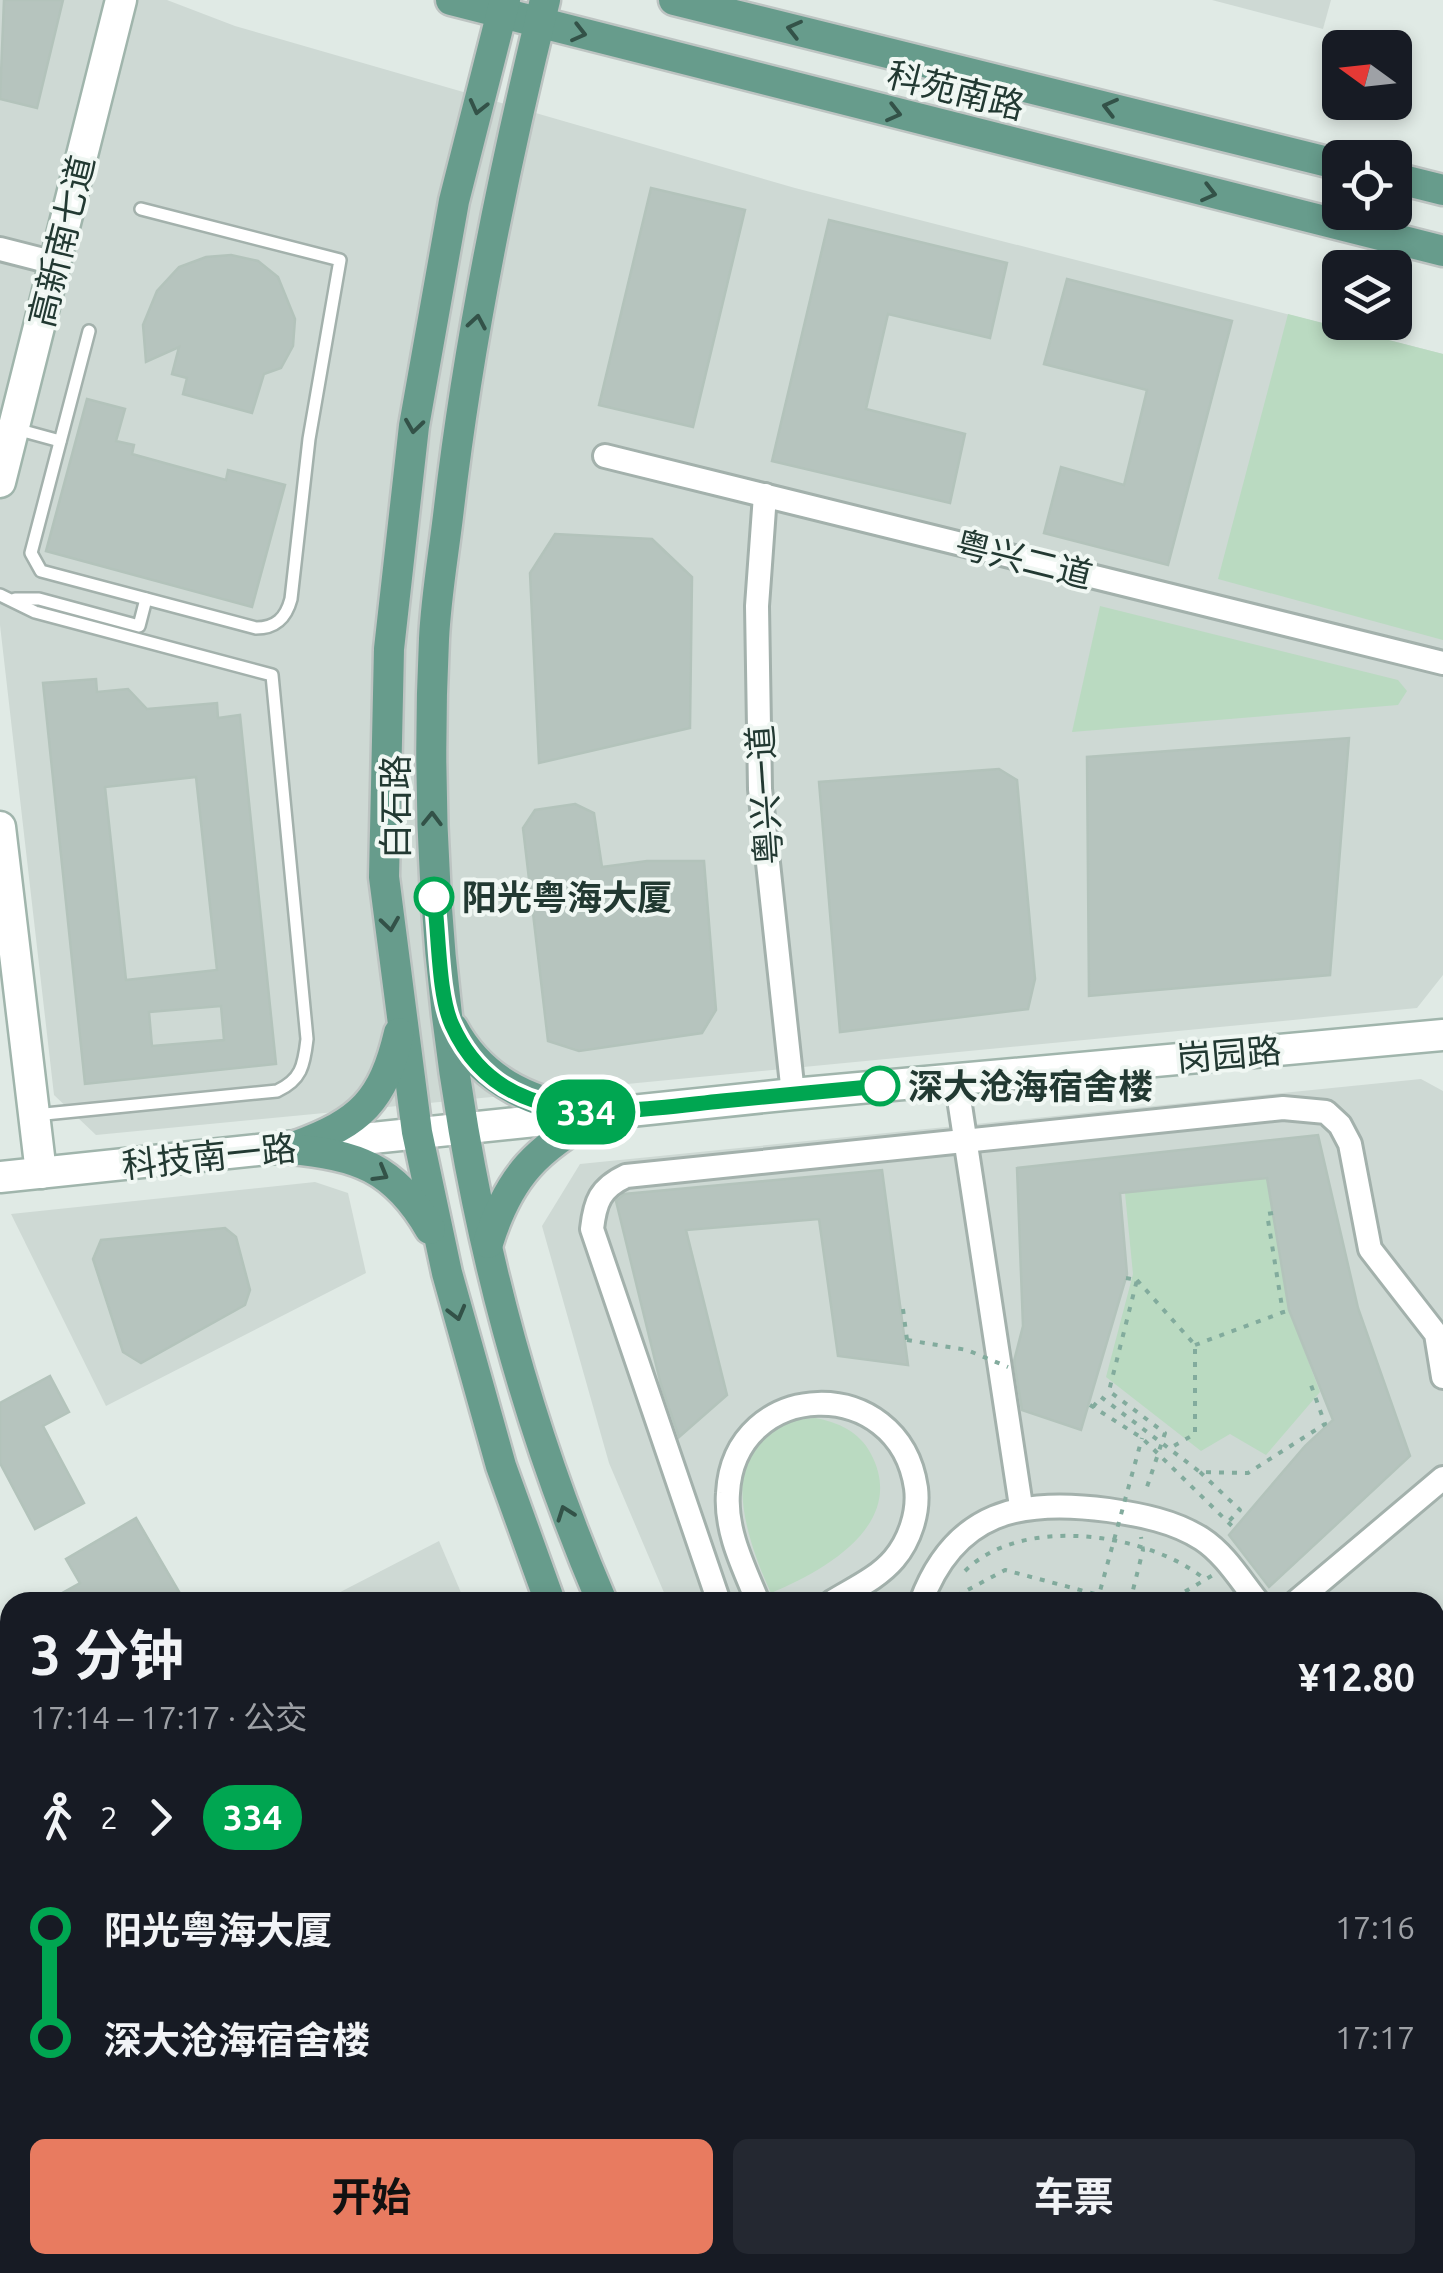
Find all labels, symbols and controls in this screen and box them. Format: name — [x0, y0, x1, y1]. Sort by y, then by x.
one-way arrow — [786, 20, 803, 41]
one-way arrow — [570, 21, 587, 42]
north arrow — [1322, 30, 1412, 120]
map controls — [1322, 30, 1412, 340]
street label: 科苑南路 — [883, 54, 1029, 126]
one-way arrow — [469, 98, 490, 115]
one-way arrow — [1102, 98, 1119, 119]
one-way arrow — [885, 101, 902, 122]
button: locate — [1322, 140, 1412, 230]
street label: 高新南七道 — [20, 151, 102, 331]
one-way arrow — [1200, 181, 1217, 202]
button: layers — [1322, 250, 1412, 340]
one-way arrow — [466, 314, 487, 331]
one-way arrow — [405, 418, 426, 434]
street label: 粤兴二道 — [951, 523, 1097, 595]
street label: 粤兴一道 — [739, 724, 789, 866]
street label: 白石路 — [375, 754, 415, 860]
one-way arrow — [421, 811, 443, 826]
place label: 阳光粤海大厦 — [462, 877, 672, 917]
marker: 阳光粤海大厦 — [415, 878, 453, 916]
one-way arrow — [378, 916, 399, 932]
street label: 岗园路 — [1175, 1029, 1283, 1079]
place label: 深大沧海宿舍楼 — [908, 1066, 1153, 1106]
marker: 深大沧海宿舍楼 — [861, 1067, 899, 1105]
line badge: 334 — [528, 1080, 644, 1144]
text: 334 — [556, 1092, 616, 1132]
street label: 科技南一路 — [120, 1127, 298, 1185]
one-way arrow — [370, 1161, 388, 1181]
one-way arrow — [446, 1304, 467, 1321]
one-way arrow — [556, 1505, 577, 1522]
text: 3 分钟 — [30, 1624, 184, 1685]
text: ¥12.80 — [1298, 1656, 1415, 1698]
text: 17:14 – 17:17 · 公交 — [30, 1699, 307, 1735]
icon: walk — [30, 1790, 85, 1845]
icon: forward — [133, 1790, 188, 1845]
text: 334 — [223, 1797, 282, 1837]
text: 2 — [100, 1799, 118, 1835]
text: 阳光粤海大厦 — [104, 1909, 332, 1951]
text: 17:16 — [1335, 1909, 1415, 1945]
text: 深大沧海宿舍楼 — [104, 2019, 370, 2061]
text: 17:17 — [1335, 2019, 1415, 2055]
button: 开始 — [30, 2139, 713, 2254]
button: 车票 — [733, 2139, 1415, 2254]

